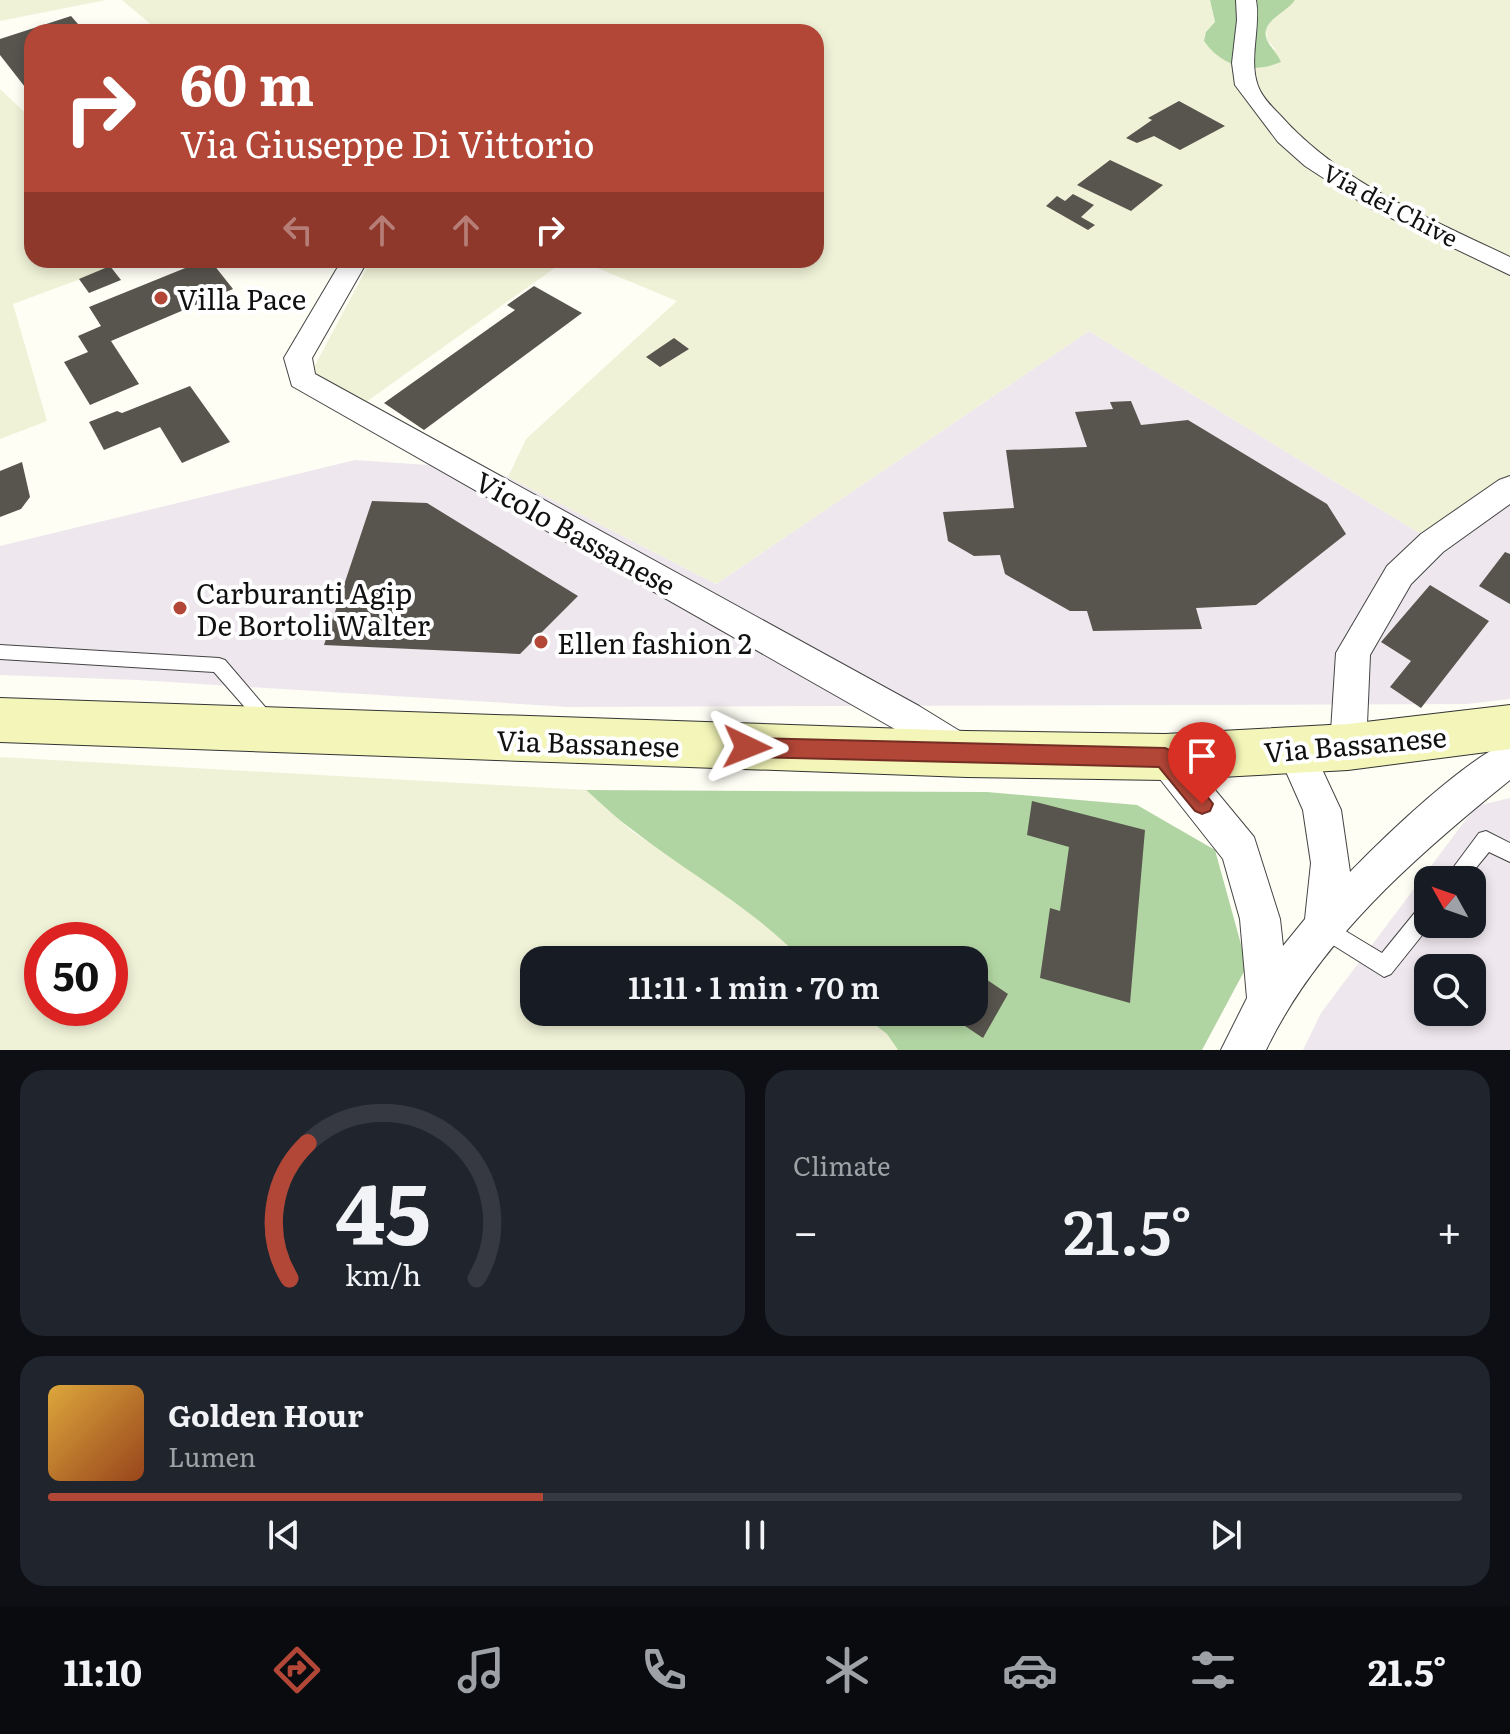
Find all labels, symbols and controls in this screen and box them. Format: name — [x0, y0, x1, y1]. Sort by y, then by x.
text: 60 m — [180, 40, 314, 123]
icon: right — [48, 56, 152, 160]
text: Via Giuseppe Di Vittorio — [180, 116, 595, 169]
street label: Via dei Chive — [1317, 154, 1465, 254]
icon: left — [276, 208, 320, 252]
icon: ahead — [360, 208, 404, 252]
icon: ahead — [444, 208, 488, 252]
icon: right — [528, 208, 572, 252]
place label: Villa Pace — [177, 277, 306, 319]
marker: Villa Pace — [152, 289, 170, 307]
street label: Vicolo Bassanese — [468, 459, 684, 605]
place label: Carburanti Agip De Bortoli Walter — [196, 571, 431, 645]
marker: Carburanti Agip De Bortoli Walter — [171, 599, 189, 617]
place label: Ellen fashion 2 — [557, 621, 752, 663]
marker: Ellen fashion 2 — [532, 633, 550, 651]
position arrow — [705, 705, 789, 789]
street label: Via Bassanese — [1262, 714, 1448, 772]
street label: Via Bassanese — [496, 718, 680, 766]
pin — [1168, 722, 1236, 804]
icon: arrive — [1180, 734, 1224, 778]
north arrow — [1414, 866, 1486, 938]
map controls — [1414, 866, 1486, 1026]
speed limit sign: 50 — [24, 922, 128, 1026]
button: search — [1414, 954, 1486, 1026]
text: 11:11 · 1 min · 70 m — [628, 964, 880, 1008]
text: Climate — [793, 1145, 891, 1184]
text: 45 — [335, 1147, 430, 1271]
text: 21.5° — [1063, 1184, 1192, 1273]
text: − — [793, 1196, 819, 1262]
text: + — [1436, 1196, 1462, 1262]
text: km/h — [344, 1252, 421, 1295]
text: Golden Hour — [168, 1392, 363, 1436]
text: Lumen — [168, 1436, 256, 1475]
icon: previous — [262, 1513, 306, 1557]
icon: pause — [733, 1513, 777, 1557]
icon: next — [1204, 1513, 1248, 1557]
icon: directions — [269, 1642, 325, 1698]
icon: music — [453, 1642, 509, 1698]
icon: phone — [636, 1642, 692, 1698]
icon: climate — [819, 1642, 875, 1698]
icon: car — [1002, 1642, 1058, 1698]
icon: filters — [1185, 1642, 1241, 1698]
text: 11:10 — [64, 1644, 142, 1697]
text: 21.5° — [1368, 1644, 1446, 1697]

